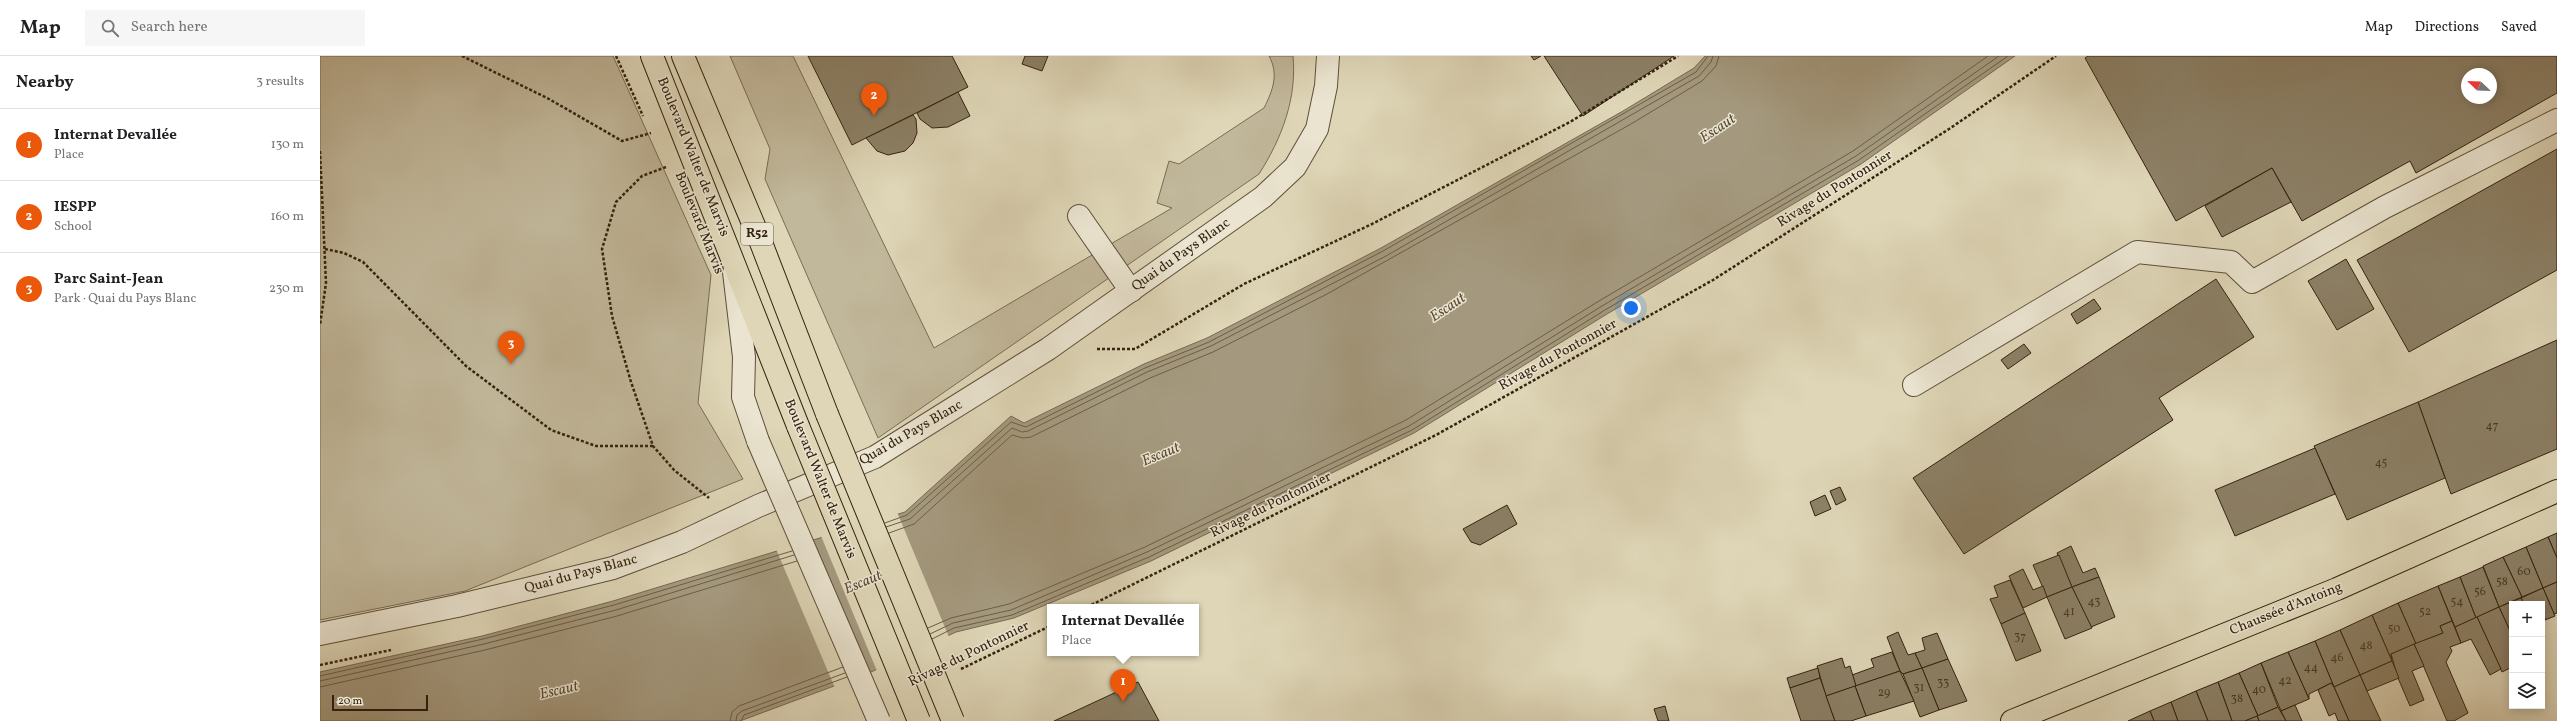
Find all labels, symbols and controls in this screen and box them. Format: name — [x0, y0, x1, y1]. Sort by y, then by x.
search box — [85, 10, 365, 46]
text: Map — [20, 15, 61, 41]
icon: search — [99, 17, 121, 39]
text: Search here — [131, 17, 208, 38]
text: Map — [2365, 18, 2393, 37]
text: Directions — [2415, 18, 2479, 37]
text: Saved — [2501, 18, 2537, 37]
north arrow — [2461, 68, 2497, 104]
text: Nearby — [16, 71, 74, 94]
text: 3 results — [256, 73, 304, 91]
street label: Boulevard Walter de Marvis — [652, 74, 734, 240]
pin: 2 — [861, 83, 887, 116]
water label: Escaut — [1696, 109, 1741, 149]
text: Internat Devallée — [54, 125, 177, 146]
text: 1 — [26, 136, 32, 154]
text: 130 m — [271, 136, 304, 154]
text: Place — [54, 146, 84, 164]
street label: Rivage du Pontonnier — [1774, 146, 1896, 232]
street label: Boulevard Marvis — [670, 169, 728, 277]
text: IESPP — [54, 197, 97, 218]
text: 2 — [26, 208, 32, 226]
text: 160 m — [270, 208, 304, 226]
street label: Quai du Pays Blanc — [1128, 214, 1234, 296]
text: School — [54, 218, 92, 236]
road number: R52 — [741, 223, 773, 245]
text: Parc Saint-Jean — [54, 269, 163, 290]
text: 3 — [26, 280, 32, 298]
text: 230 m — [269, 280, 304, 298]
water label: Escaut — [1426, 288, 1471, 328]
text: Park · Quai du Pays Blanc — [54, 290, 196, 308]
your location — [1621, 298, 1641, 318]
street label: Rivage du Pontonnier — [1495, 314, 1621, 395]
pin: 3 — [498, 331, 524, 364]
street label: Boulevard Walter de Marvis — [779, 396, 861, 562]
street label: Quai du Pays Blanc — [856, 396, 966, 470]
house number: 47 — [2486, 418, 2499, 434]
water label: Escaut — [1139, 437, 1184, 472]
house number: 45 — [2375, 455, 2388, 471]
street label: Rivage du Pontonnier — [1207, 467, 1335, 543]
street label: Quai du Pays Blanc — [522, 550, 640, 598]
house number: 60 — [2517, 564, 2531, 580]
water label: Escaut — [841, 565, 886, 600]
house number: 58 — [2496, 574, 2508, 590]
street label: Chaussée d'Antoing — [2227, 578, 2345, 640]
house number: 56 — [2474, 584, 2486, 600]
house number: 43 — [2088, 594, 2100, 610]
house number: 54 — [2451, 594, 2463, 610]
map controls — [2509, 601, 2545, 709]
button: + — [2509, 601, 2545, 637]
popup — [1047, 604, 1199, 656]
house number: 41 — [2063, 604, 2075, 620]
house number: 52 — [2419, 604, 2431, 620]
text: Internat Devallée — [1062, 611, 1184, 632]
street label: Rivage du Pontonnier — [905, 616, 1033, 692]
house number: 50 — [2388, 621, 2400, 637]
house number: 37 — [2014, 629, 2026, 645]
text: Place — [1062, 632, 1091, 650]
button: − — [2509, 637, 2545, 673]
house number: 48 — [2359, 638, 2373, 654]
house number: 46 — [2330, 650, 2344, 666]
house number: 44 — [2304, 660, 2318, 676]
pin: 1 — [1110, 669, 1136, 702]
house number: 42 — [2278, 673, 2292, 689]
button: layers — [2509, 673, 2545, 709]
house number: 33 — [1937, 675, 1949, 691]
water label: Escaut — [538, 676, 582, 706]
house number: 31 — [1914, 680, 1924, 696]
house number: 40 — [2252, 682, 2266, 698]
house number: 29 — [1878, 685, 1890, 701]
house number: 38 — [2231, 691, 2243, 707]
scale bar — [332, 693, 428, 712]
text: 20 m — [338, 694, 362, 709]

